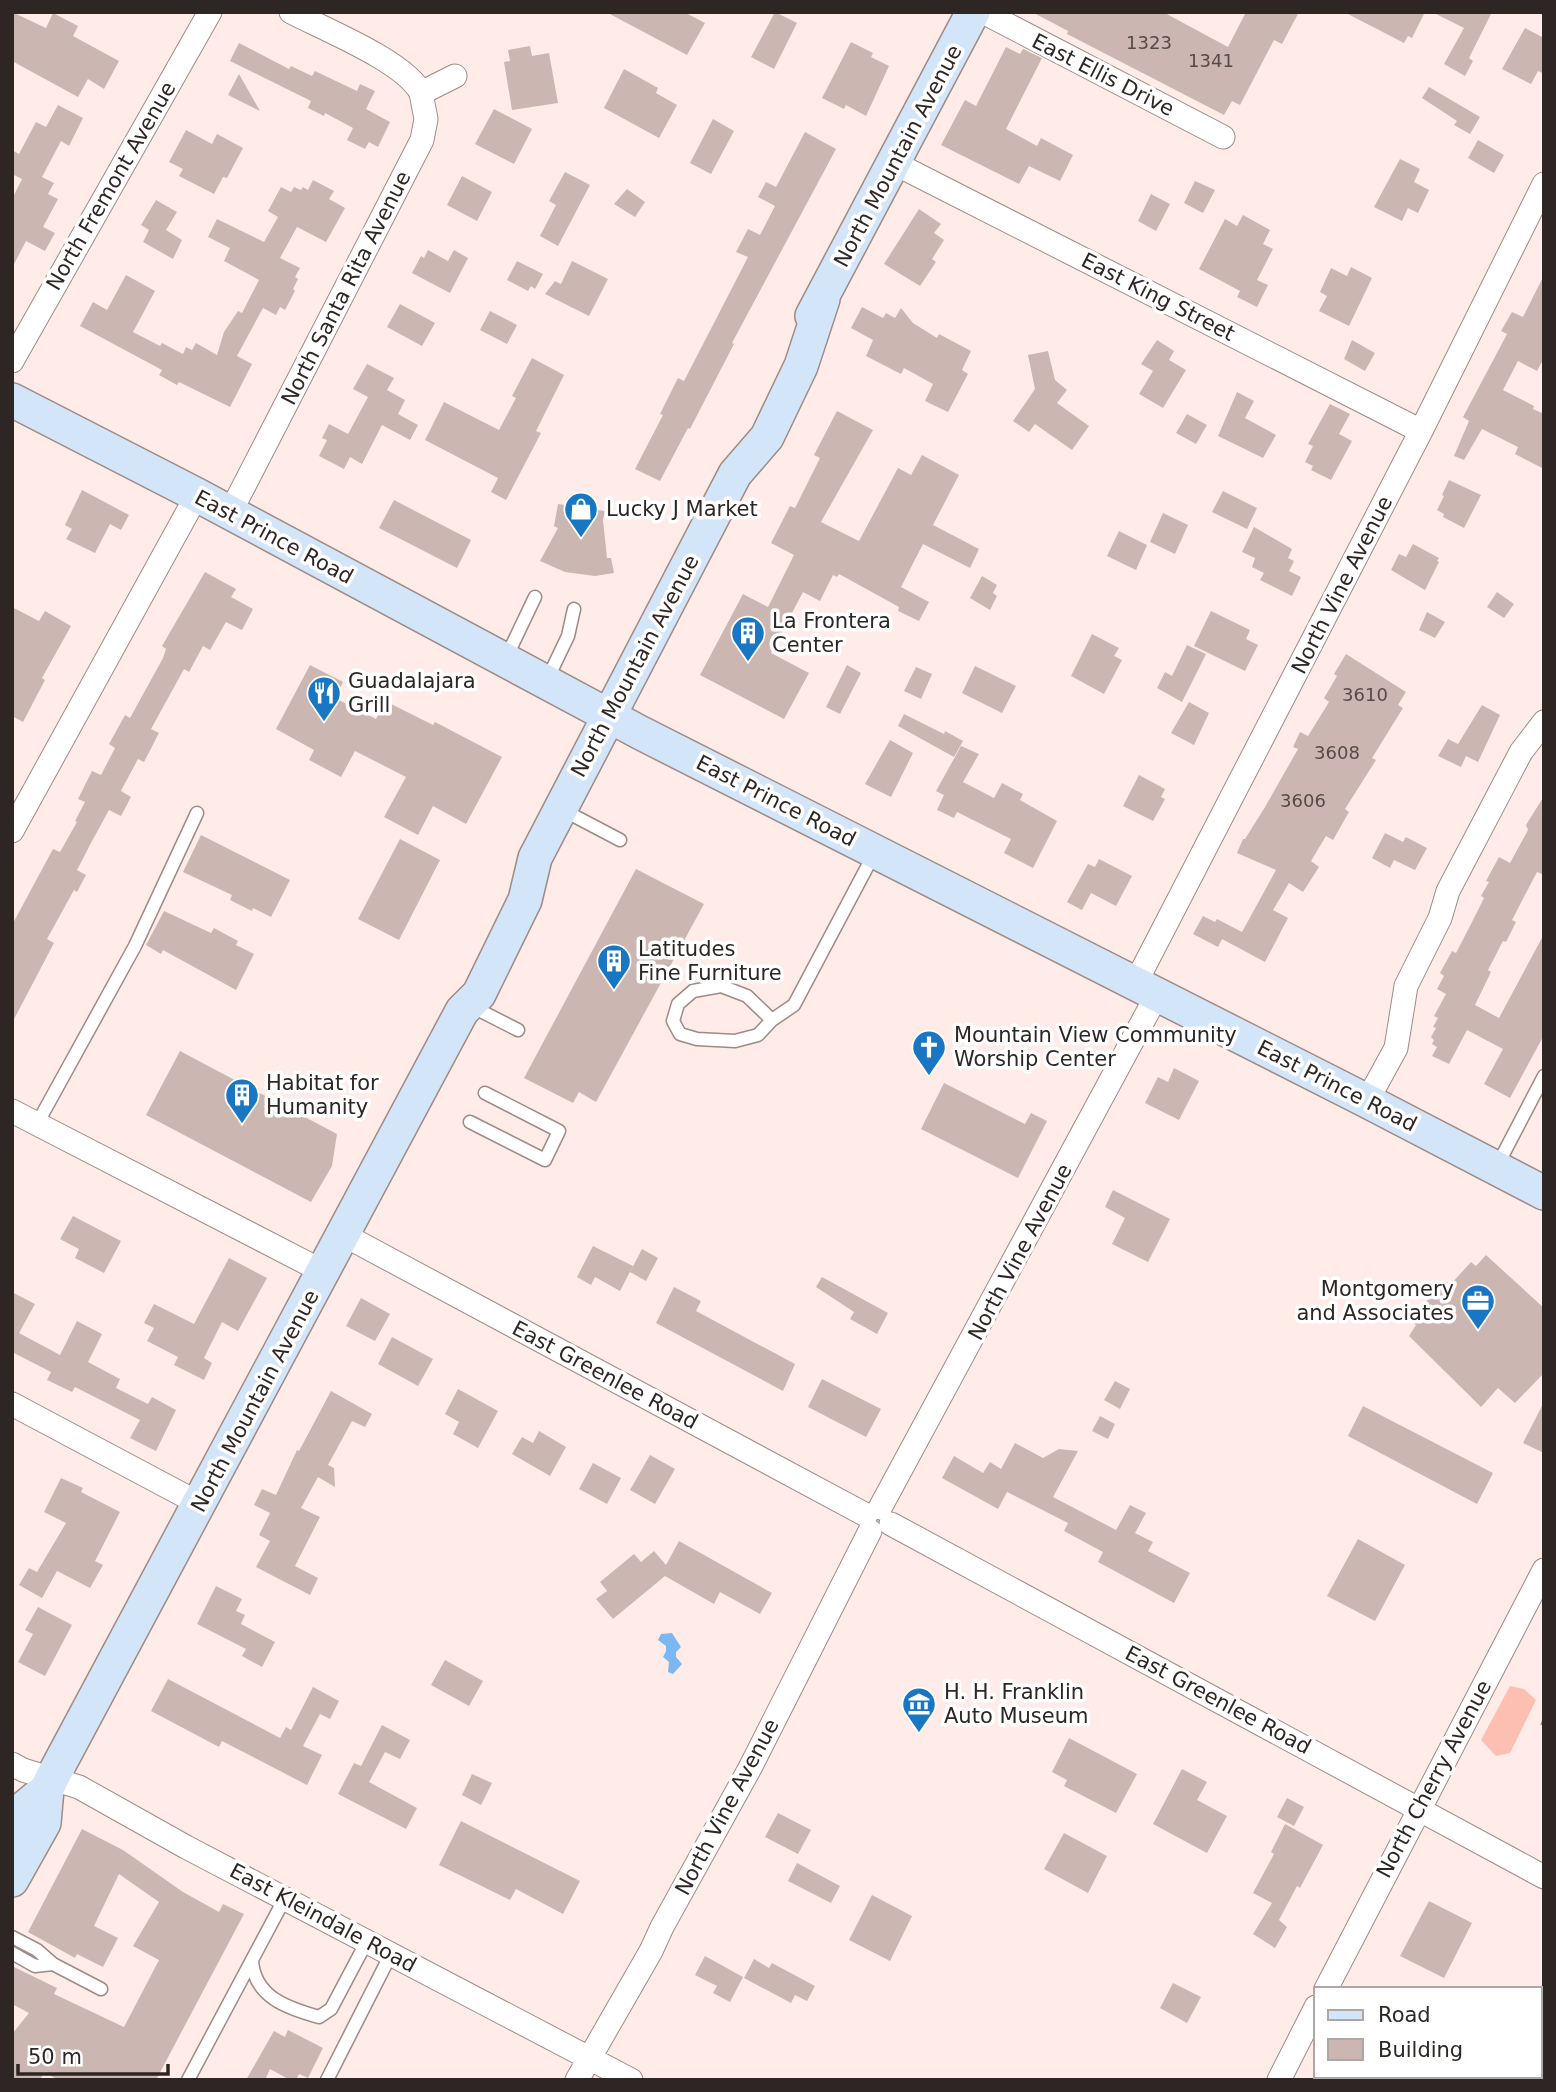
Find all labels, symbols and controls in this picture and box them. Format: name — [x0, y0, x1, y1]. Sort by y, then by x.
street label: East Ellis Drive — [1028, 29, 1178, 121]
house number: 1323 — [1126, 32, 1172, 53]
street label: North Mountain Avenue — [829, 41, 967, 271]
house number: 1341 — [1188, 50, 1234, 71]
street label: North Fremont Avenue — [41, 78, 181, 294]
street label: North Santa Rita Avenue — [277, 167, 415, 409]
street label: East King Street — [1077, 248, 1239, 346]
street label: East Prince Road — [191, 485, 357, 589]
shop icon: Lucky J Market — [562, 490, 600, 539]
street label: North Vine Avenue — [1287, 492, 1397, 678]
place label: Lucky J Market — [606, 497, 758, 521]
street label: North Mountain Avenue — [566, 551, 704, 781]
place label: La Frontera Center — [772, 609, 891, 657]
building icon: La Frontera Center — [729, 614, 767, 663]
place label: Guadalajara Grill — [348, 669, 476, 717]
restaurant icon: Guadalajara Grill — [305, 674, 343, 723]
house number: 3610 — [1342, 684, 1388, 705]
house number: 3608 — [1314, 742, 1360, 763]
street label: East Prince Road — [692, 750, 860, 852]
house number: 3606 — [1280, 790, 1326, 811]
place label: Latitudes Fine Furniture — [638, 937, 782, 985]
building icon: Latitudes Fine Furniture — [595, 942, 633, 991]
place label: Mountain View Community Worship Center — [954, 1023, 1237, 1071]
church icon: Mountain View Community Worship Center — [910, 1028, 948, 1077]
street label: East Prince Road — [1253, 1035, 1421, 1137]
place label: Habitat for Humanity — [266, 1071, 379, 1119]
building icon: Habitat for Humanity — [223, 1076, 261, 1125]
street label: North Vine Avenue — [963, 1160, 1077, 1344]
place label: Montgomery and Associates — [1296, 1277, 1454, 1325]
office icon: Montgomery and Associates — [1459, 1282, 1497, 1331]
street label: North Mountain Avenue — [186, 1286, 324, 1516]
street label: East Greenlee Road — [508, 1316, 702, 1434]
street label: East Greenlee Road — [1121, 1641, 1315, 1759]
street label: North Cherry Avenue — [1372, 1676, 1496, 1882]
place label: H. H. Franklin Auto Museum — [944, 1680, 1089, 1728]
museum icon: H. H. Franklin Auto Museum — [900, 1685, 938, 1734]
street label: North Vine Avenue — [670, 1715, 784, 1899]
street label: East Kleindale Road — [226, 1859, 420, 1977]
legend — [1314, 1987, 1542, 2078]
text: Road — [1378, 2003, 1431, 2027]
scale bar — [18, 2032, 168, 2076]
text: Building — [1378, 2038, 1463, 2062]
text: 50 m — [28, 2045, 82, 2069]

